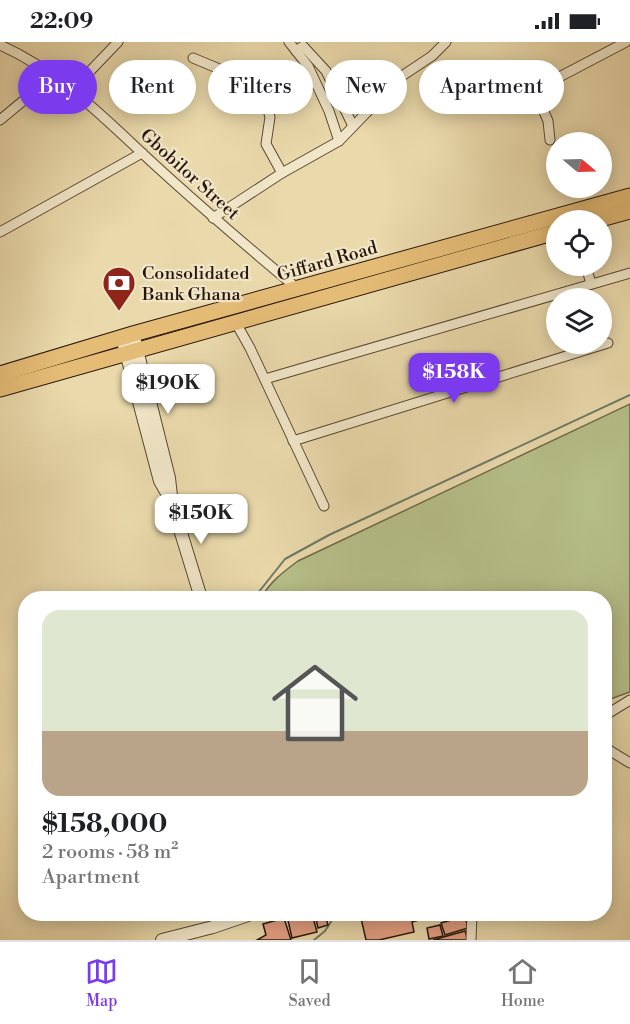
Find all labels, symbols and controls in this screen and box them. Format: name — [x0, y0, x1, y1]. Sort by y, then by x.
text: 22:09 — [30, 8, 93, 35]
chip: Buy — [18, 60, 97, 114]
chip: Rent — [109, 60, 196, 114]
chip: Filters — [208, 60, 313, 114]
chip: New — [325, 60, 407, 114]
chip: Apartment — [419, 60, 564, 114]
street label: Gbobilor Street — [135, 124, 245, 225]
north arrow — [546, 132, 612, 198]
map controls — [546, 132, 612, 354]
button: locate — [546, 210, 612, 276]
street label: Giffard Road — [274, 236, 381, 287]
place label: Consolidated Bank Ghana — [141, 262, 250, 306]
bank icon: Consolidated Bank Ghana — [101, 265, 137, 312]
button: layers — [546, 288, 612, 354]
pin: $158K — [412, 353, 496, 404]
text: $158K — [423, 360, 485, 385]
pin: $190K — [126, 364, 210, 415]
text: $190K — [136, 371, 200, 396]
pin: $150K — [159, 494, 243, 545]
text: $150K — [169, 501, 233, 526]
icon: home — [261, 649, 369, 757]
text: $158,000 — [42, 808, 167, 840]
text: 2 rooms · 58 m² — [42, 840, 178, 865]
text: Apartment — [42, 865, 140, 890]
tab: Map — [85, 955, 118, 1011]
tab: Saved — [289, 955, 331, 1011]
tab: Home — [501, 955, 545, 1011]

